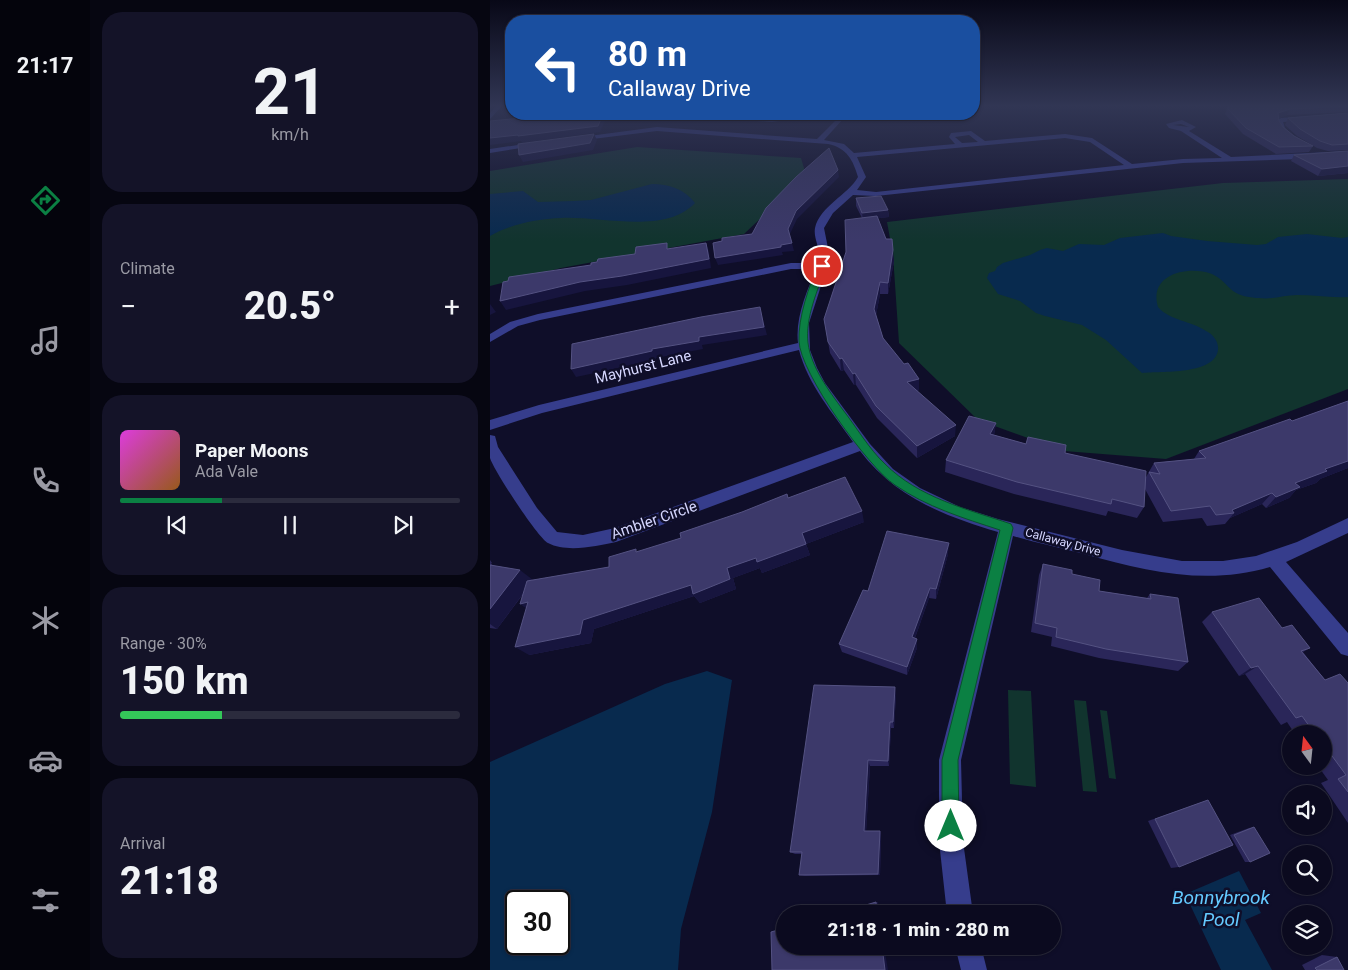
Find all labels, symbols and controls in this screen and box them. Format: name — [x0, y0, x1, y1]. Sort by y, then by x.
text: 80 m — [608, 34, 687, 75]
icon: left — [525, 35, 590, 100]
text: 21:17 — [17, 53, 73, 78]
text: 21 — [253, 54, 327, 130]
text: Callaway Drive — [608, 76, 751, 101]
text: km/h — [271, 125, 309, 144]
icon: directions — [28, 183, 63, 218]
pin — [801, 245, 843, 287]
icon: arrive — [808, 252, 836, 280]
text: Climate — [120, 259, 175, 278]
text: 20.5° — [244, 284, 336, 328]
text: − — [120, 290, 136, 323]
text: + — [444, 290, 460, 323]
icon: music — [28, 323, 63, 358]
street label: Mayhurst Lane — [593, 346, 693, 388]
text: Paper Moons — [195, 439, 308, 462]
text: Ada Vale — [195, 462, 258, 481]
icon: phone — [28, 463, 63, 498]
street label: Ambler Circle — [609, 497, 699, 543]
icon: previous — [163, 511, 191, 539]
icon: pause — [276, 511, 304, 539]
icon: next — [389, 511, 417, 539]
street label: Callaway Drive — [1024, 525, 1102, 559]
icon: climate — [28, 603, 63, 638]
text: Range · 30% — [120, 634, 207, 653]
text: 150 km — [120, 659, 249, 703]
north arrow — [1282, 725, 1332, 775]
map controls — [1282, 725, 1332, 955]
icon: car — [28, 743, 63, 778]
button: sound — [1282, 785, 1332, 835]
position arrow — [924, 799, 976, 851]
text: Arrival — [120, 834, 165, 853]
button: search — [1282, 845, 1332, 895]
text: 21:18 — [120, 859, 219, 903]
icon: filters — [28, 883, 63, 918]
water label: Bonnybrook Pool — [1172, 886, 1271, 931]
speed limit sign: 30 — [505, 890, 570, 955]
button: layers — [1282, 905, 1332, 955]
text: 21:18 · 1 min · 280 m — [827, 918, 1010, 941]

